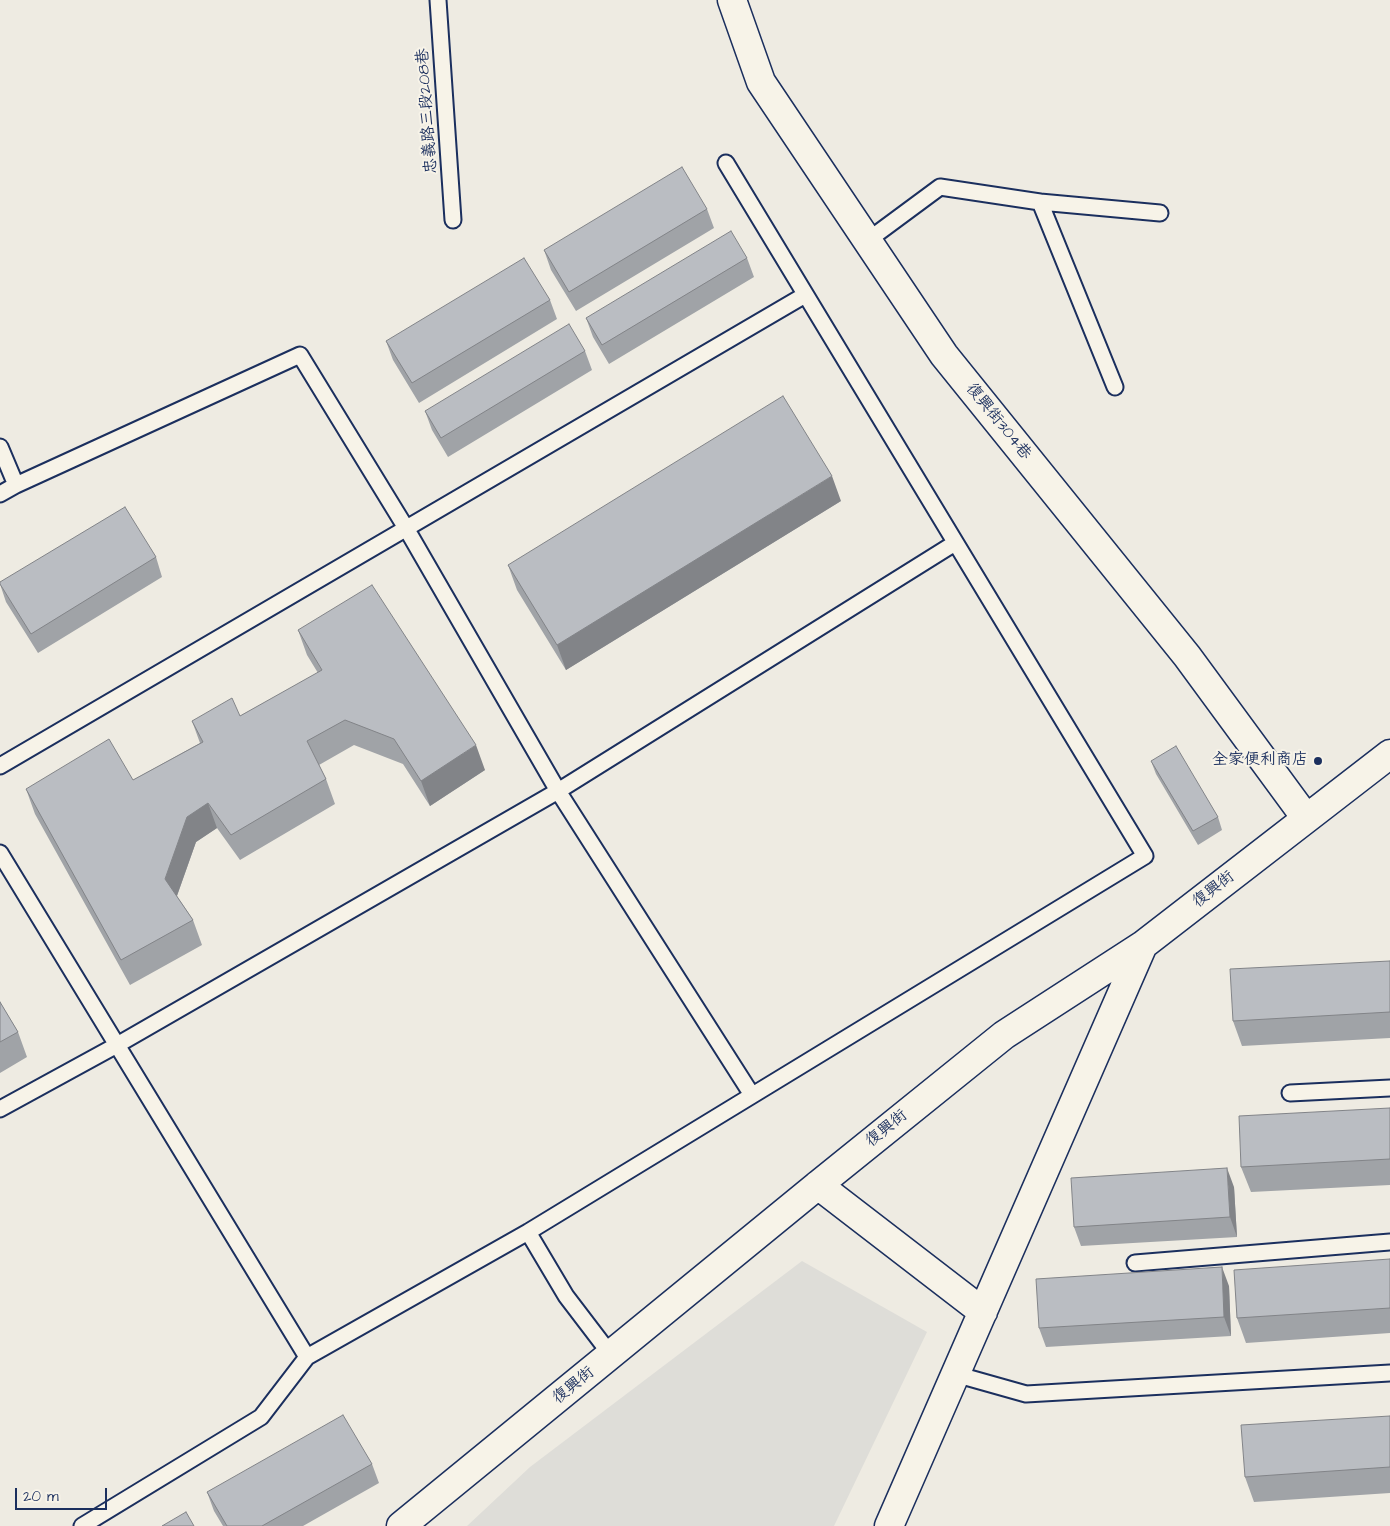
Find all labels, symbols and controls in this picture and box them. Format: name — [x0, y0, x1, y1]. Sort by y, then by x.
street label: 忠義路三段208巷 — [414, 48, 442, 174]
street label: 復興街304巷 — [961, 380, 1035, 464]
place label: 全家便利商店 — [1212, 751, 1308, 771]
marker: 全家便利商店 — [1312, 755, 1324, 767]
street label: 復興街 — [1189, 868, 1239, 912]
street label: 復興街 — [862, 1106, 912, 1152]
street label: 復興街 — [549, 1363, 599, 1409]
scale bar — [18, 1478, 110, 1510]
text: 20 m — [23, 1486, 59, 1507]

